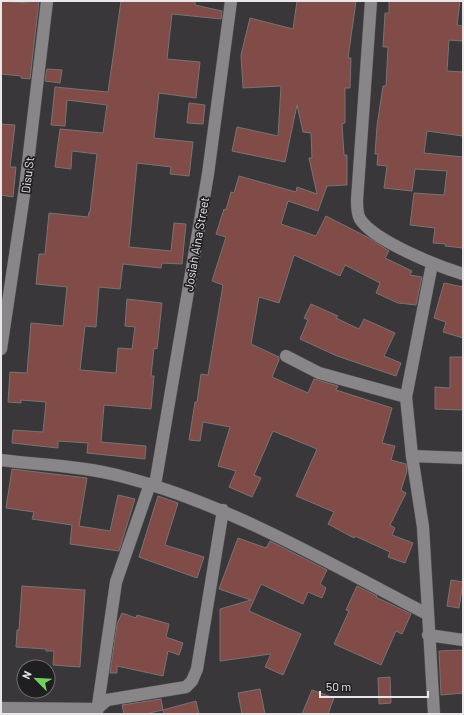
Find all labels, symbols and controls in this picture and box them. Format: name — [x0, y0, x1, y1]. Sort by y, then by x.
street label: Disu St — [18, 156, 36, 194]
street label: Josiah Aina Street — [181, 196, 211, 292]
north arrow — [16, 659, 56, 699]
text: N — [19, 669, 34, 681]
scale bar — [320, 673, 428, 699]
text: 50 m — [326, 679, 351, 693]

